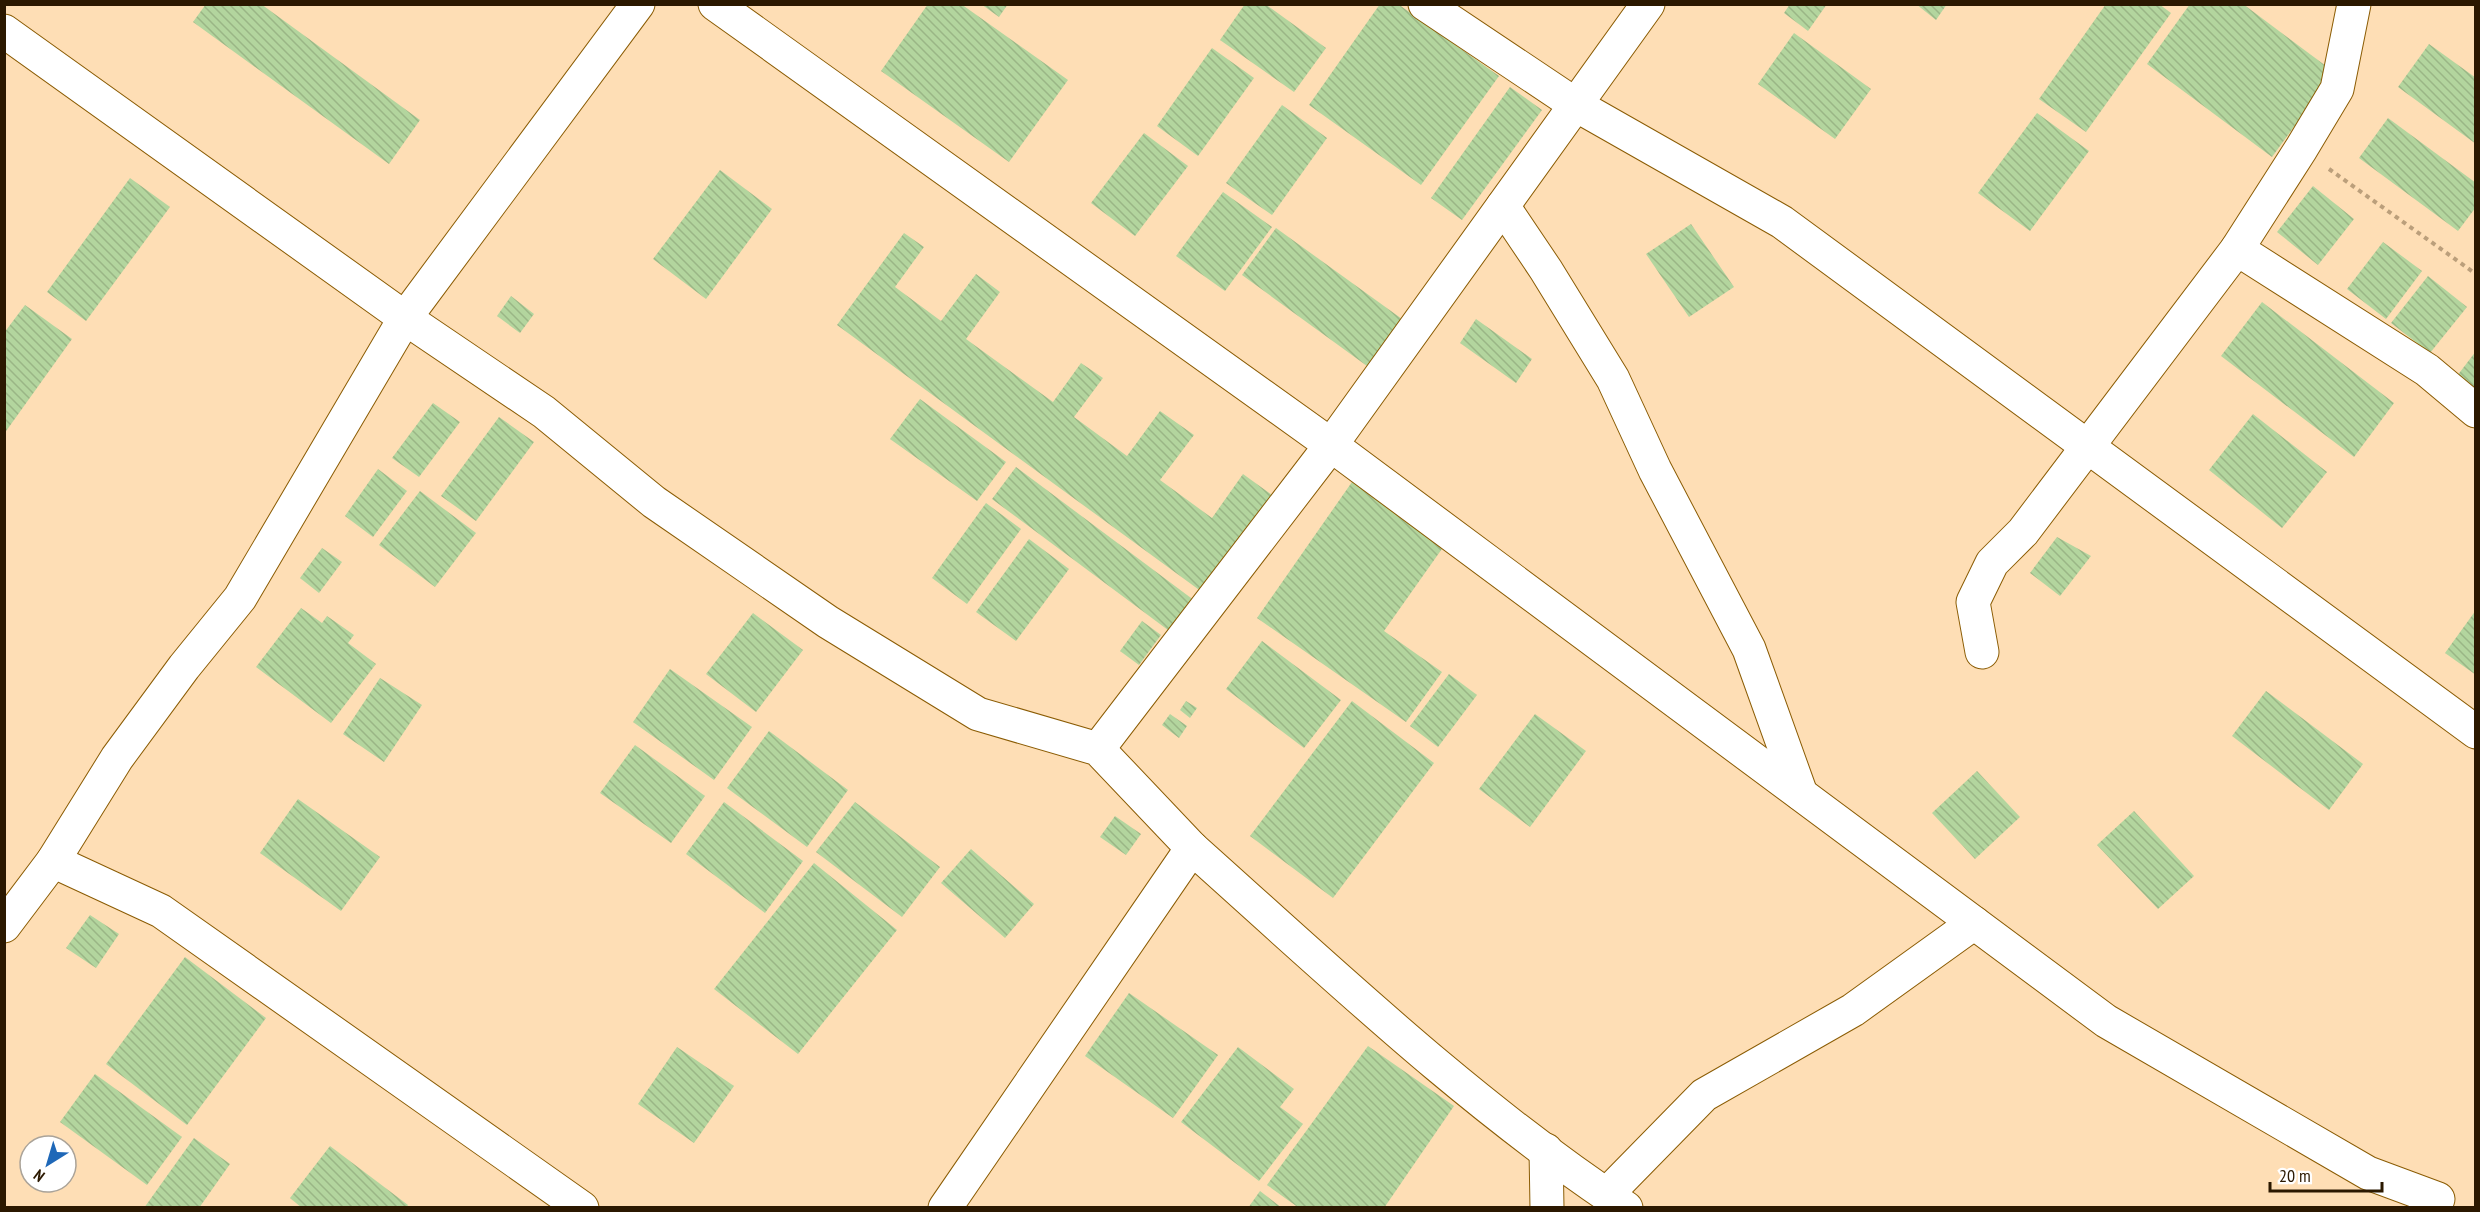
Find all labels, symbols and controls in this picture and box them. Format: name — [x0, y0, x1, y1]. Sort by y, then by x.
north arrow — [18, 1134, 78, 1194]
scale bar — [2270, 1155, 2382, 1193]
text: 20 m — [2279, 1164, 2311, 1187]
text: N — [30, 1165, 48, 1187]

